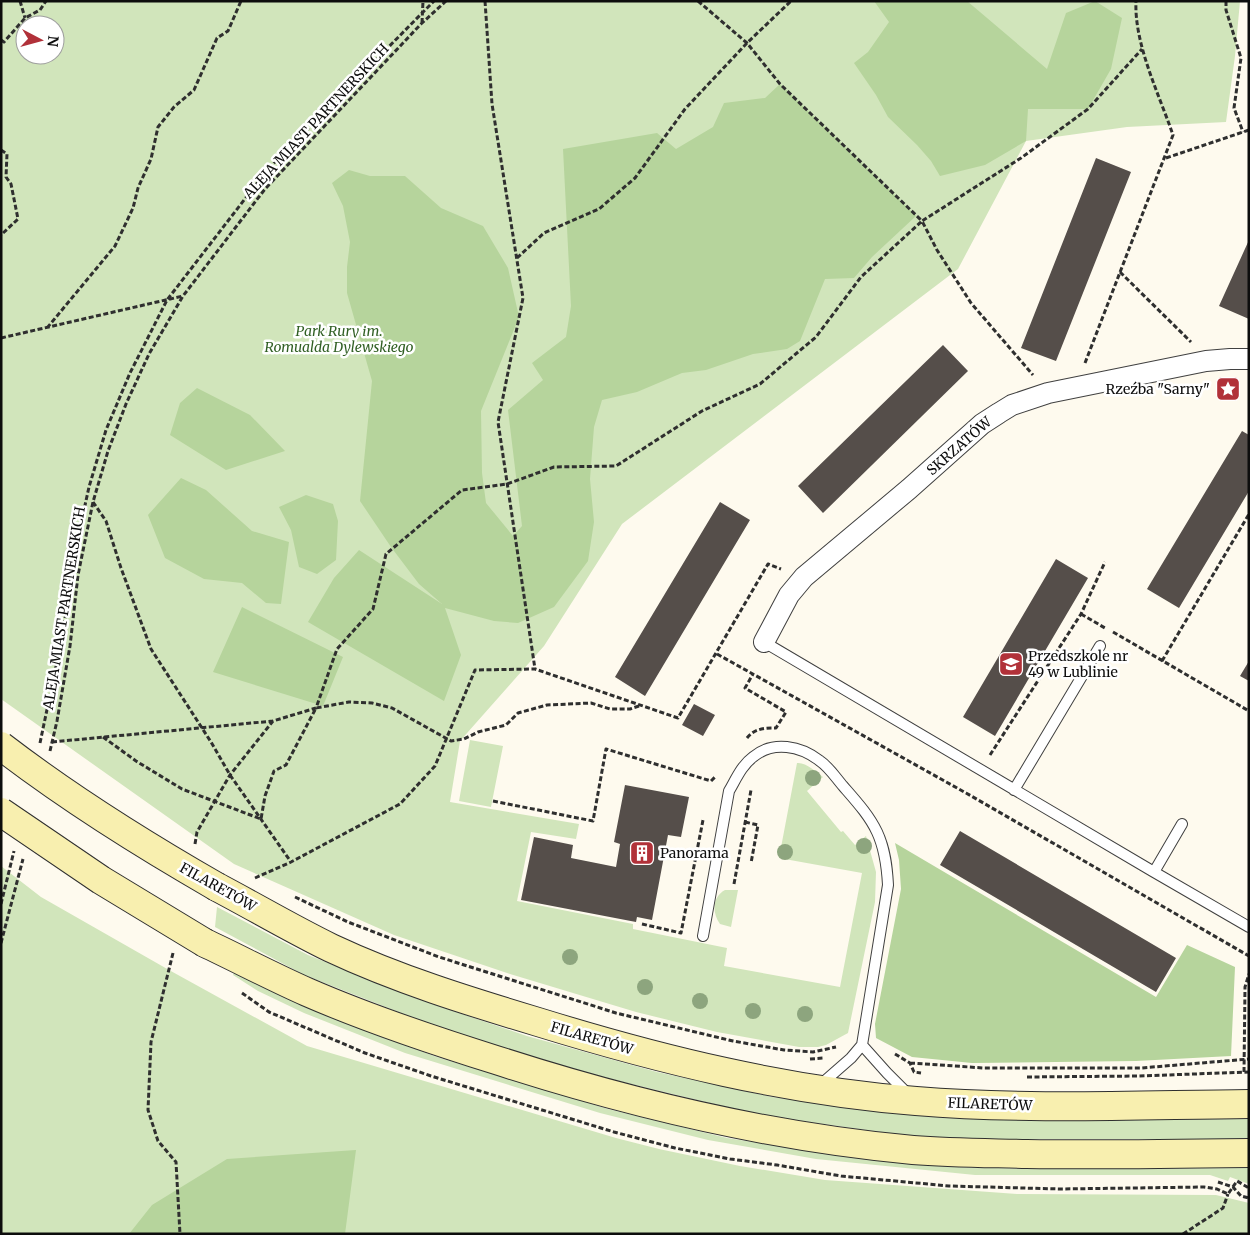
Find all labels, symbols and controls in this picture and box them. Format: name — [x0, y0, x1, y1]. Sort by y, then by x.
north arrow — [15, 15, 65, 65]
text: N — [43, 35, 62, 48]
street label: ALEJA MIAST PARTNERSKICH — [239, 40, 393, 203]
park label: Park Rury im. Romualda Dylewskiego — [264, 322, 414, 356]
place icon: Rzeźba "Sarny" — [1215, 376, 1241, 402]
place label: Rzeźba "Sarny" — [1106, 380, 1210, 398]
street label: SKRZATÓW — [923, 412, 996, 479]
street label: ALEJA MIAST PARTNERSKICH — [39, 505, 89, 712]
place label: Przedszkole nr 49 w Lublinie — [1028, 647, 1128, 681]
school or university icon: Przedszkole nr 49 w Lublinie — [998, 651, 1024, 677]
building icon: Panorama — [629, 840, 655, 866]
place label: Panorama — [660, 844, 729, 862]
street label: FILARETÓW — [177, 859, 260, 916]
street label: FILARETÓW — [549, 1018, 636, 1059]
street label: FILARETÓW — [947, 1094, 1034, 1115]

